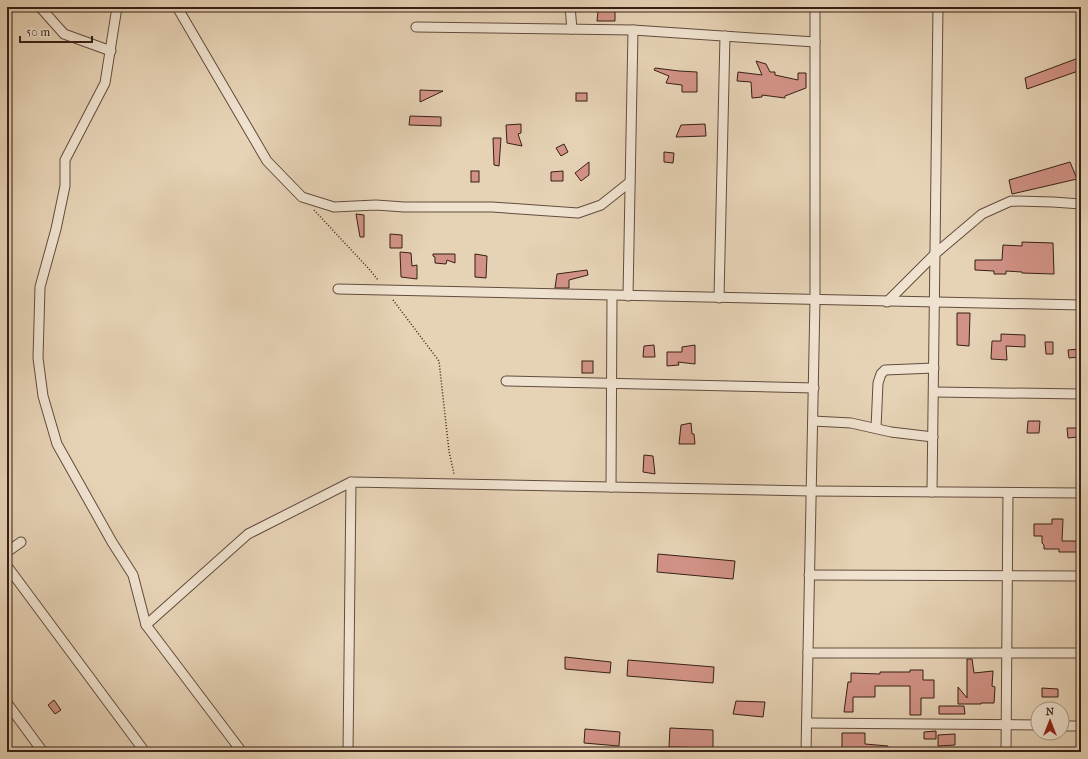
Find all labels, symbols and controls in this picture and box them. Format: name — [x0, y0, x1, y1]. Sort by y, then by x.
scale bar — [20, 18, 92, 44]
text: 50 m — [26, 25, 50, 39]
north arrow — [1030, 701, 1070, 741]
text: N — [1046, 705, 1055, 718]

